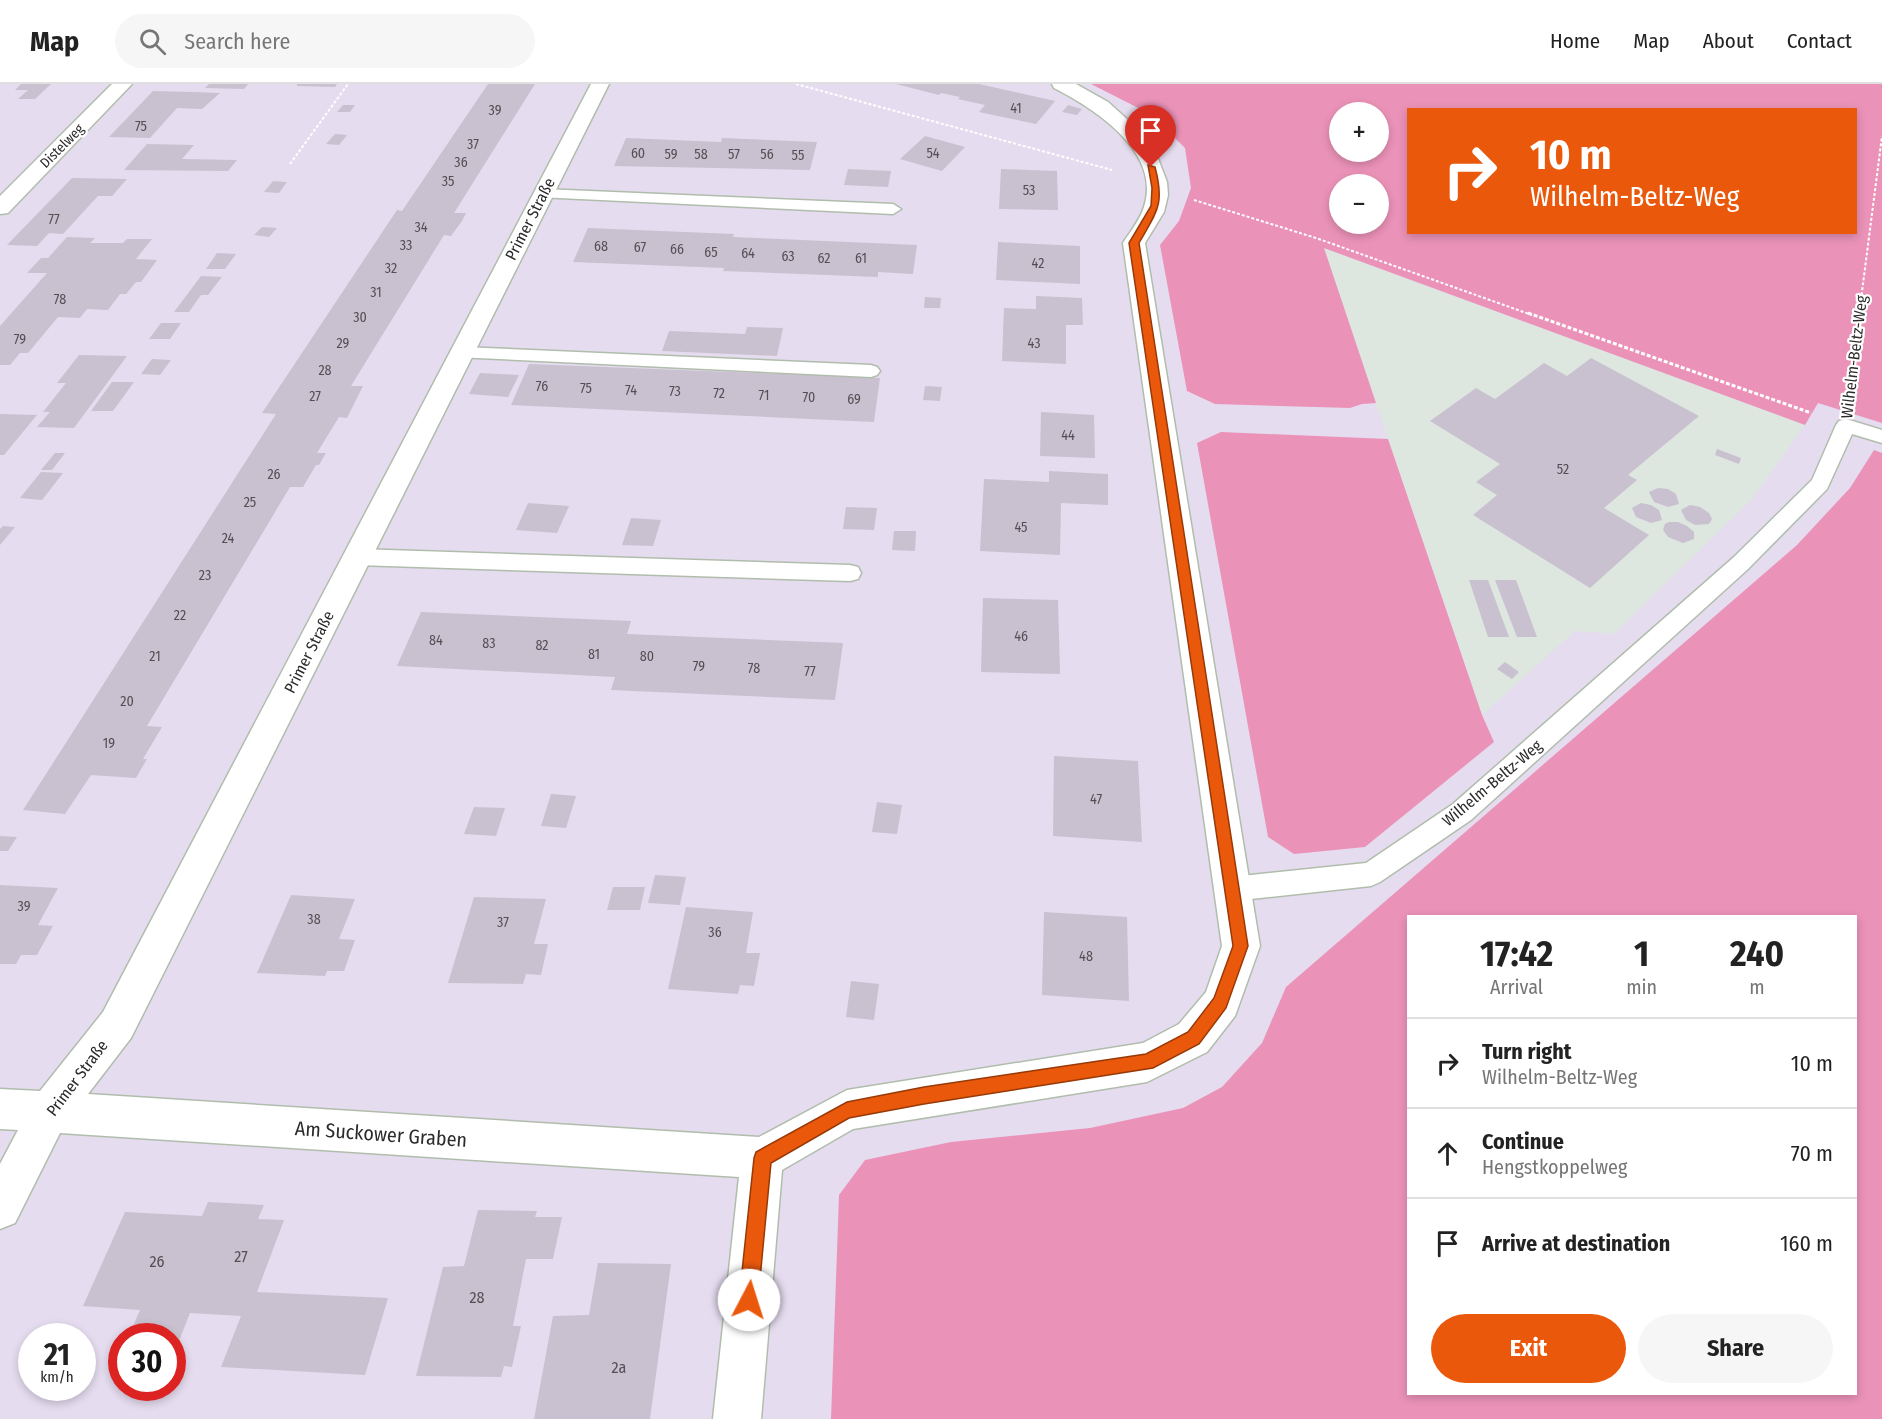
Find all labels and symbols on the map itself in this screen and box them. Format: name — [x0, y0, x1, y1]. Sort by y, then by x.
house number: 41 — [1010, 100, 1022, 117]
house number: 39 — [489, 102, 502, 119]
pin — [1125, 105, 1176, 167]
house number: 75 — [135, 118, 147, 135]
street label: Distelweg — [36, 120, 88, 172]
house number: 37 — [467, 136, 479, 153]
house number: 60 — [631, 145, 645, 162]
house number: 54 — [926, 145, 940, 162]
house number: 59 — [664, 146, 678, 163]
house number: 58 — [694, 146, 708, 163]
house number: 57 — [728, 146, 740, 163]
house number: 56 — [760, 146, 774, 163]
house number: 55 — [792, 147, 804, 164]
house number: 36 — [454, 154, 468, 171]
house number: 35 — [442, 173, 454, 190]
street label: Primer Straße — [501, 175, 559, 263]
house number: 53 — [1023, 182, 1035, 199]
house number: 77 — [48, 211, 60, 228]
house number: 34 — [414, 219, 428, 236]
house number: 33 — [400, 237, 412, 254]
house number: 68 — [594, 238, 608, 255]
house number: 67 — [634, 239, 646, 256]
house number: 66 — [670, 241, 684, 258]
house number: 65 — [704, 244, 718, 261]
house number: 64 — [741, 245, 755, 262]
house number: 63 — [781, 248, 795, 265]
house number: 62 — [818, 250, 831, 267]
house number: 61 — [855, 250, 867, 267]
house number: 42 — [1032, 255, 1044, 272]
house number: 32 — [385, 260, 397, 277]
house number: 31 — [370, 284, 382, 301]
house number: 78 — [54, 291, 66, 308]
street label: Wilhelm-Beltz-Weg — [1837, 294, 1871, 420]
house number: 30 — [353, 309, 367, 326]
house number: 79 — [14, 331, 26, 348]
house number: 29 — [337, 335, 350, 352]
house number: 43 — [1028, 335, 1040, 352]
house number: 28 — [318, 362, 332, 379]
house number: 76 — [536, 378, 548, 395]
house number: 75 — [580, 380, 592, 397]
house number: 74 — [625, 382, 637, 399]
house number: 73 — [669, 383, 681, 400]
house number: 72 — [713, 385, 725, 402]
house number: 71 — [759, 387, 769, 404]
house number: 27 — [309, 388, 321, 405]
house number: 70 — [803, 389, 815, 406]
house number: 69 — [847, 391, 861, 408]
house number: 44 — [1061, 427, 1075, 444]
house number: 52 — [1557, 461, 1569, 478]
house number: 26 — [267, 466, 281, 483]
house number: 25 — [244, 494, 256, 511]
house number: 45 — [1014, 519, 1028, 536]
house number: 24 — [222, 530, 235, 547]
house number: 23 — [199, 567, 211, 584]
house number: 22 — [174, 607, 186, 624]
street label: Primer Straße — [280, 608, 338, 696]
house number: 46 — [1014, 628, 1028, 645]
house number: 84 — [429, 632, 443, 649]
house number: 83 — [482, 635, 496, 652]
house number: 82 — [535, 637, 549, 654]
house number: 81 — [588, 646, 600, 663]
house number: 21 — [149, 648, 161, 665]
house number: 80 — [640, 648, 654, 665]
house number: 79 — [693, 658, 705, 675]
house number: 78 — [748, 660, 760, 677]
house number: 77 — [804, 663, 816, 680]
house number: 20 — [120, 693, 134, 710]
house number: 19 — [103, 735, 115, 752]
street label: Wilhelm-Beltz-Weg — [1438, 736, 1546, 830]
house number: 47 — [1090, 791, 1102, 808]
house number: 39 — [18, 898, 31, 915]
house number: 38 — [307, 911, 321, 928]
house number: 37 — [497, 914, 509, 931]
house number: 36 — [708, 924, 722, 941]
house number: 48 — [1079, 948, 1093, 965]
street label: Primer Straße — [42, 1036, 112, 1120]
street label: Am Suckower Graben — [294, 1116, 468, 1152]
house number: 27 — [234, 1247, 248, 1266]
house number: 26 — [150, 1252, 165, 1271]
position arrow — [717, 1268, 781, 1332]
house number: 28 — [469, 1288, 485, 1307]
speed limit sign: 30 — [108, 1323, 186, 1401]
house number: 2a — [612, 1358, 627, 1377]

